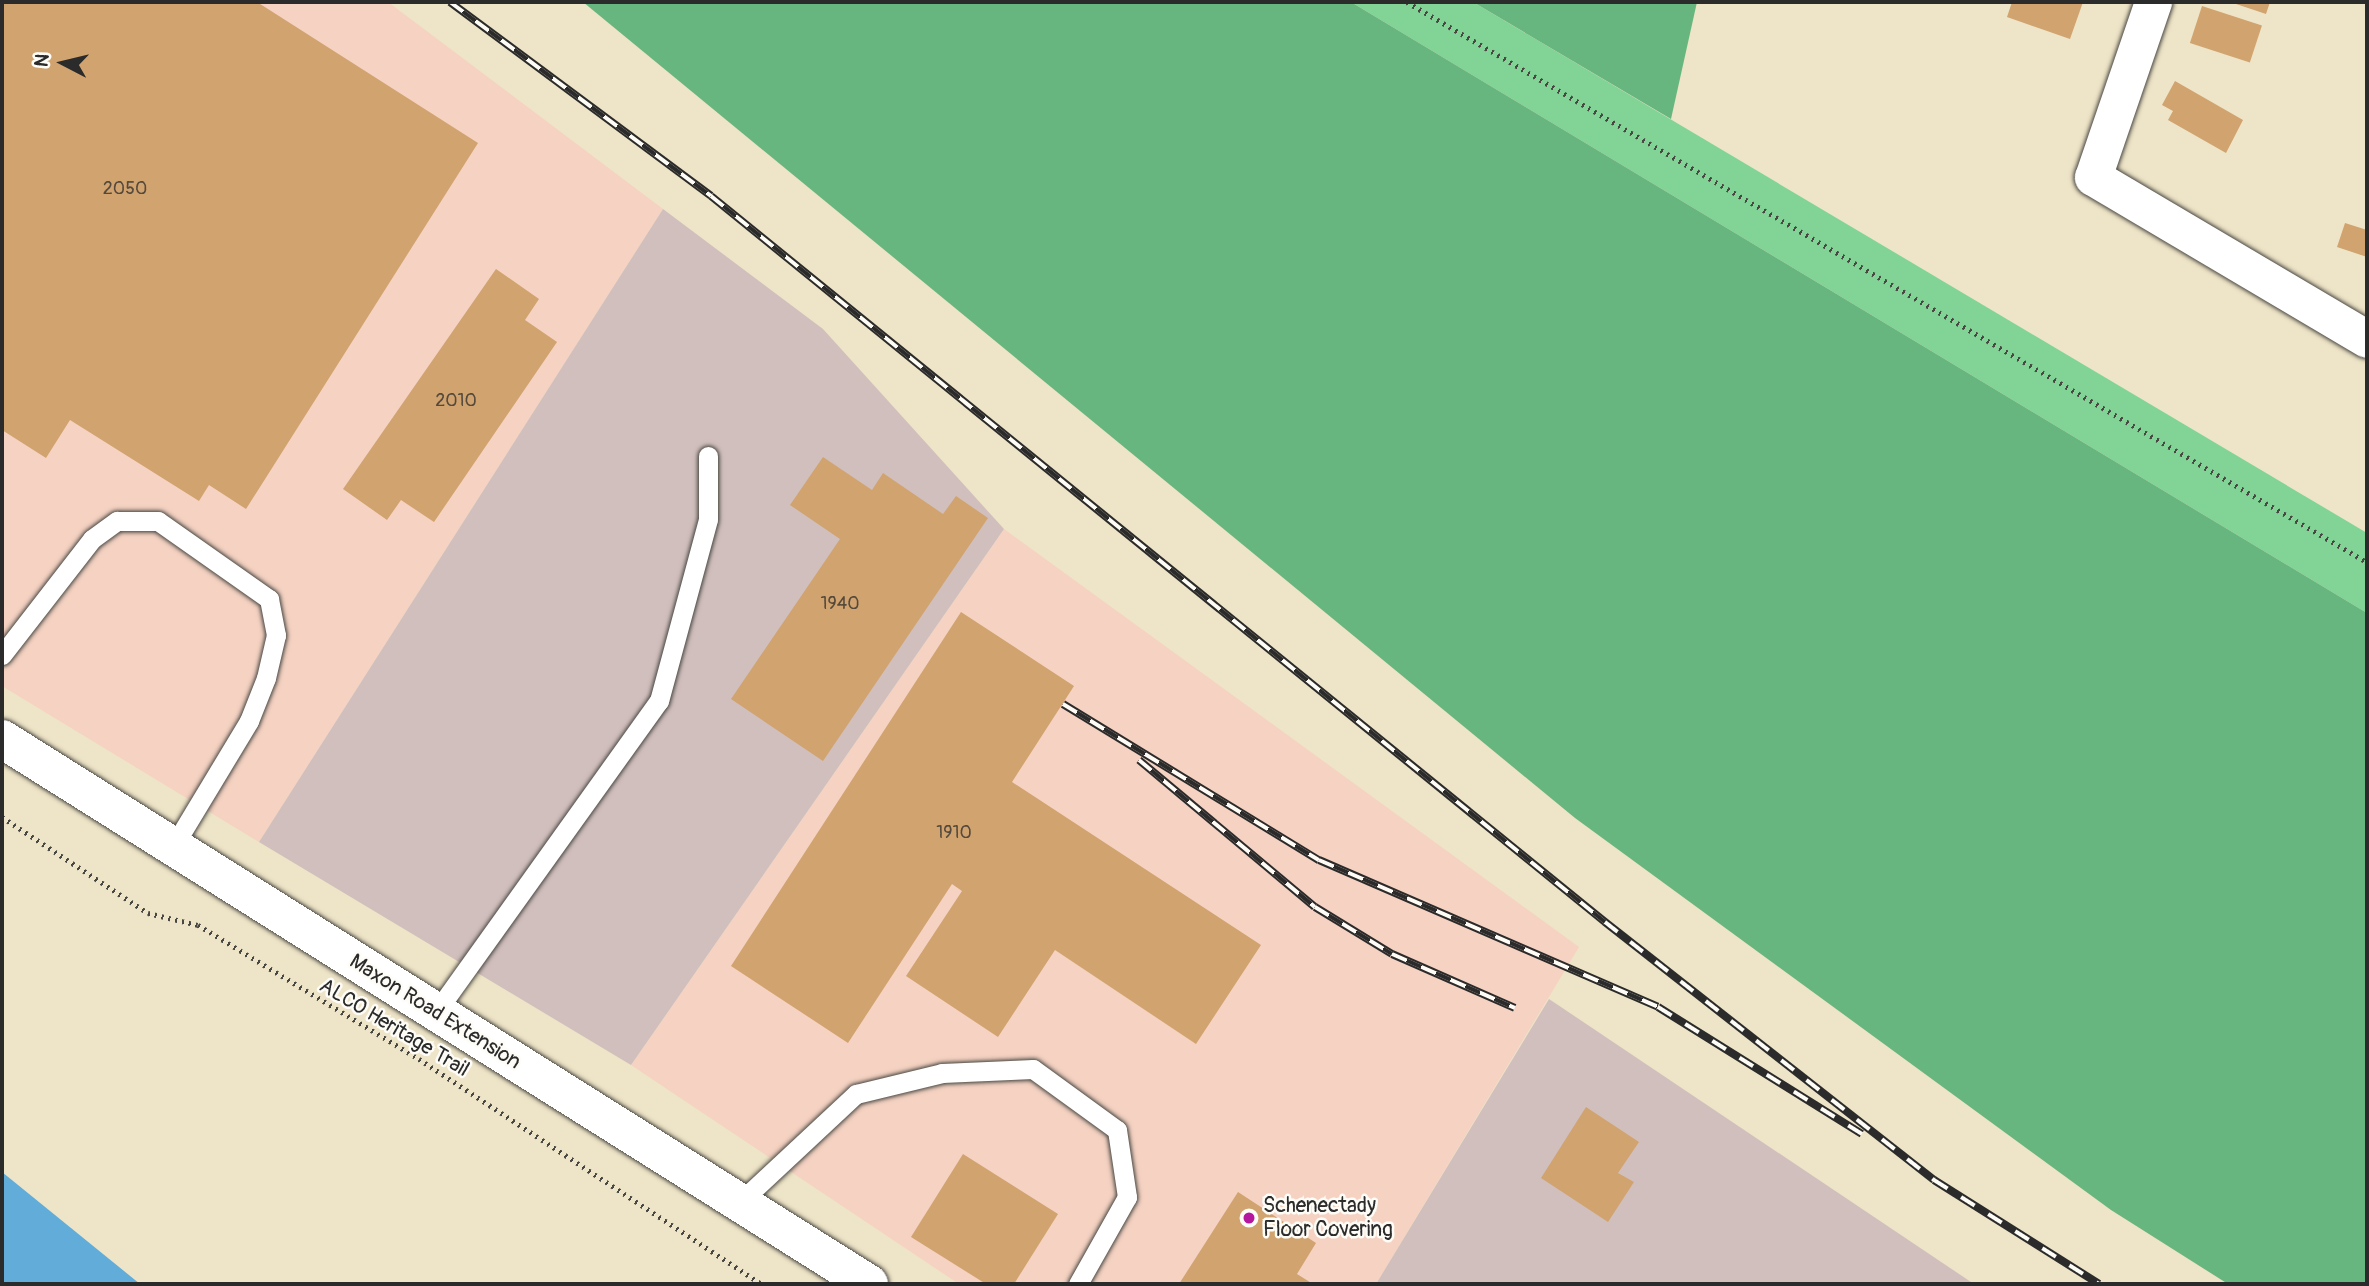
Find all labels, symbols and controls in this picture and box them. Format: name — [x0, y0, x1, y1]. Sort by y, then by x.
north arrow — [28, 28, 98, 98]
text: N — [29, 53, 55, 68]
house number: 2050 — [103, 178, 147, 200]
house number: 2010 — [435, 390, 477, 412]
house number: 1940 — [820, 593, 860, 615]
house number: 1910 — [936, 822, 972, 844]
street label: Maxon Road Extension — [345, 949, 525, 1075]
street label: ALCO Heritage Trail — [315, 973, 473, 1083]
place label: Schenectady Floor Covering — [1263, 1193, 1393, 1243]
marker: Schenectady Floor Covering — [1241, 1210, 1257, 1226]

